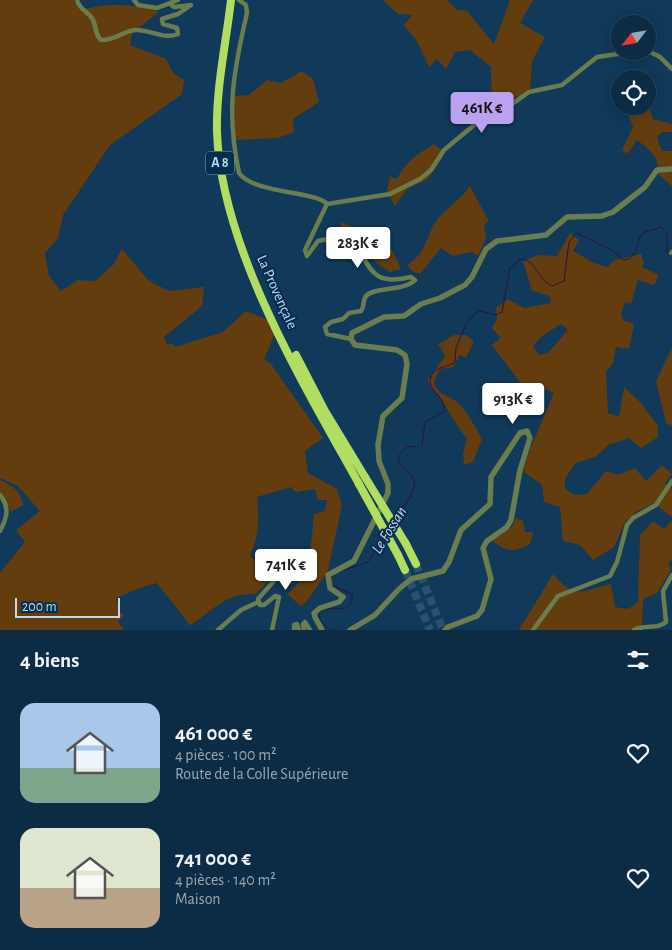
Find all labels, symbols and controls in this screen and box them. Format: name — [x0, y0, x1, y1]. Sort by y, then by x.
north arrow — [611, 15, 656, 60]
map controls — [611, 15, 656, 115]
button: locate — [611, 70, 656, 115]
pin: 461K € — [441, 92, 523, 134]
text: 461K € — [462, 100, 502, 116]
road number: A 8 — [206, 152, 234, 174]
pin: 283K € — [317, 226, 399, 269]
text: 283K € — [337, 235, 379, 251]
street label: La Provençale — [254, 253, 300, 331]
pin: 913K € — [472, 382, 554, 425]
text: 913K € — [493, 391, 533, 407]
water label: Le Fossan — [368, 504, 410, 556]
pin: 741K € — [245, 548, 327, 591]
text: 741K € — [266, 557, 306, 573]
scale bar — [15, 595, 120, 618]
text: 200 m — [22, 600, 57, 614]
icon: filters — [624, 646, 652, 674]
text: 4 biens — [20, 650, 79, 671]
icon: home — [60, 723, 120, 783]
text: 461 000 € — [175, 723, 252, 744]
icon: heart — [624, 739, 652, 767]
text: 4 pièces · 100 m² — [175, 747, 277, 763]
text: Route de la Colle Supérieure — [175, 766, 348, 782]
icon: home — [60, 848, 120, 908]
text: 741 000 € — [175, 848, 251, 869]
icon: heart — [624, 864, 652, 892]
text: 4 pièces · 140 m² — [175, 872, 276, 888]
text: Maison — [175, 891, 221, 907]

